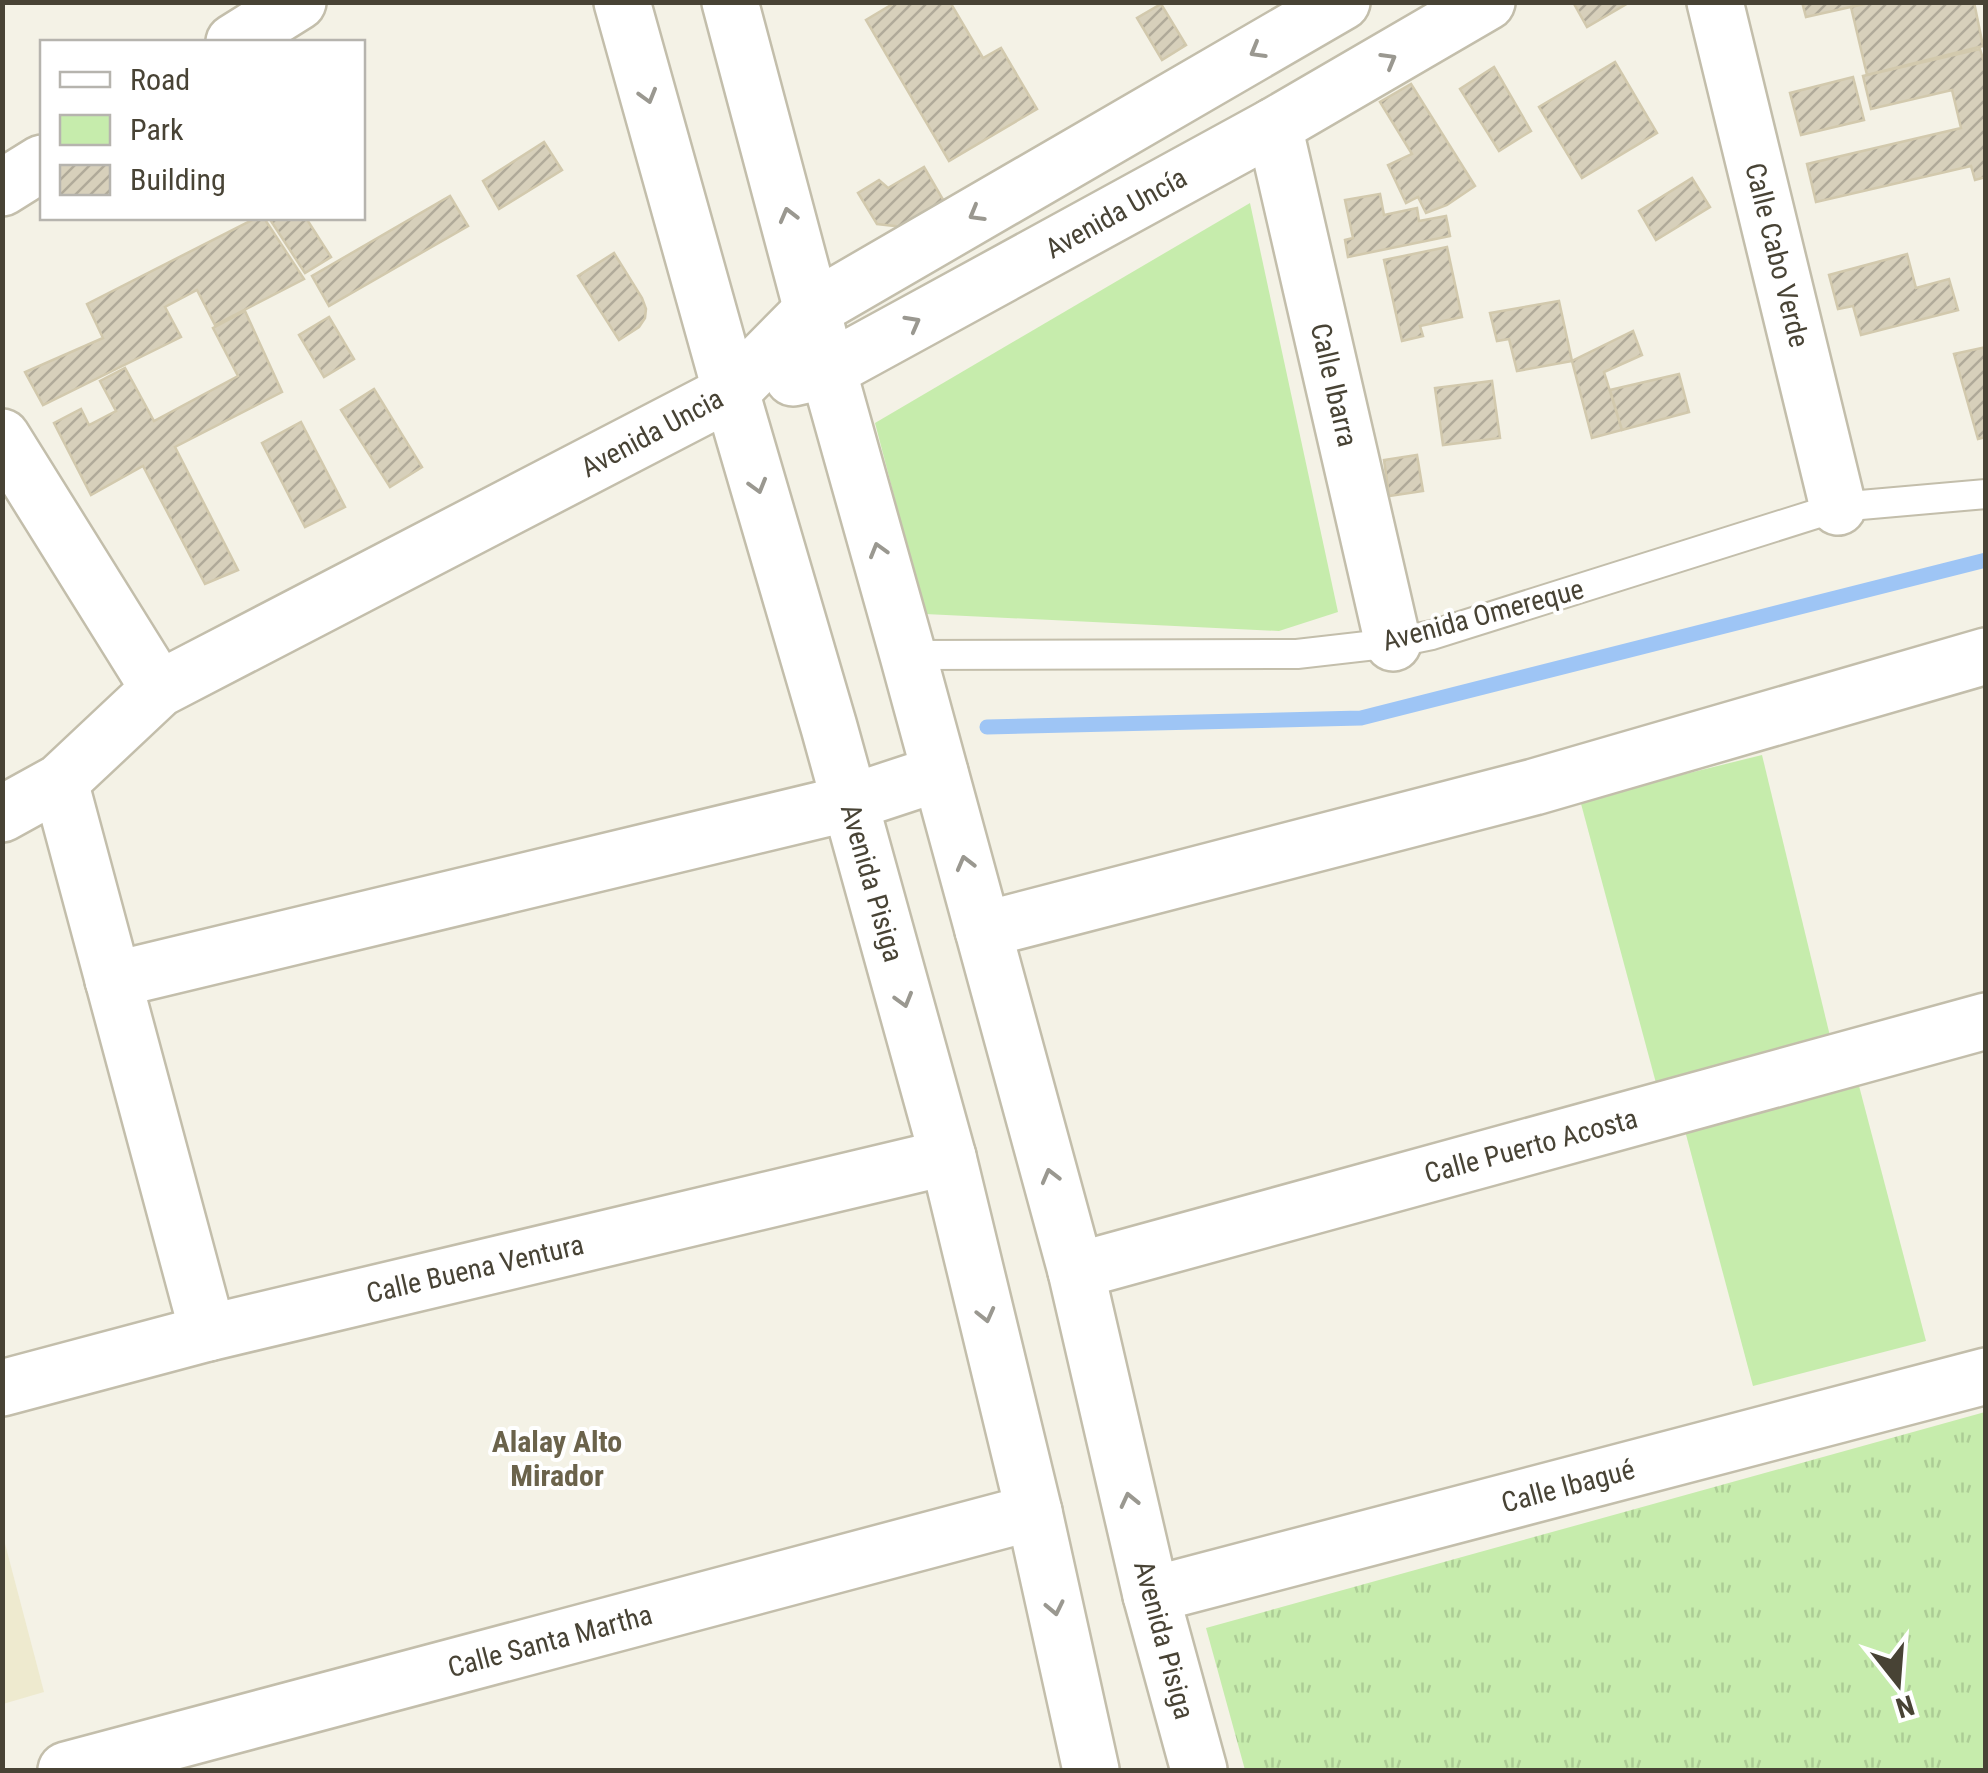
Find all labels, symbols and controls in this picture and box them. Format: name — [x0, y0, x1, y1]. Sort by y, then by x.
one-way arrow — [1250, 39, 1268, 59]
legend — [40, 40, 365, 220]
one-way arrow — [1378, 52, 1396, 72]
text: Road — [130, 62, 190, 97]
one-way arrow — [636, 87, 657, 104]
text: Park — [130, 112, 184, 147]
street label: Calle Cabo Verde — [1738, 159, 1816, 351]
street label: Avenida Uncía — [1040, 161, 1192, 265]
text: Building — [130, 162, 226, 197]
one-way arrow — [969, 202, 987, 222]
one-way arrow — [778, 207, 799, 224]
one-way arrow — [903, 316, 921, 336]
street label: Calle Ibarra — [1304, 320, 1364, 450]
street label: Avenida Uncia — [575, 382, 729, 484]
one-way arrow — [746, 476, 767, 493]
one-way arrow — [869, 541, 890, 559]
street label: Avenida Omereque — [1379, 572, 1587, 658]
street label: Avenida Pisiga — [834, 800, 910, 966]
one-way arrow — [955, 855, 976, 872]
one-way arrow — [893, 991, 914, 1008]
street label: Calle Puerto Acosta — [1421, 1102, 1641, 1190]
one-way arrow — [1041, 1169, 1062, 1186]
street label: Calle Buena Ventura — [363, 1228, 587, 1310]
one-way arrow — [974, 1306, 995, 1323]
district label: Alalay Alto Mirador — [492, 1424, 622, 1493]
street label: Calle Ibagué — [1498, 1452, 1638, 1520]
one-way arrow — [1120, 1492, 1141, 1509]
street label: Avenida Pisiga — [1127, 1557, 1201, 1723]
street label: Calle Santa Martha — [444, 1598, 656, 1684]
one-way arrow — [1043, 1599, 1064, 1616]
north arrow — [1848, 1633, 1948, 1733]
text: N — [1892, 1688, 1918, 1725]

